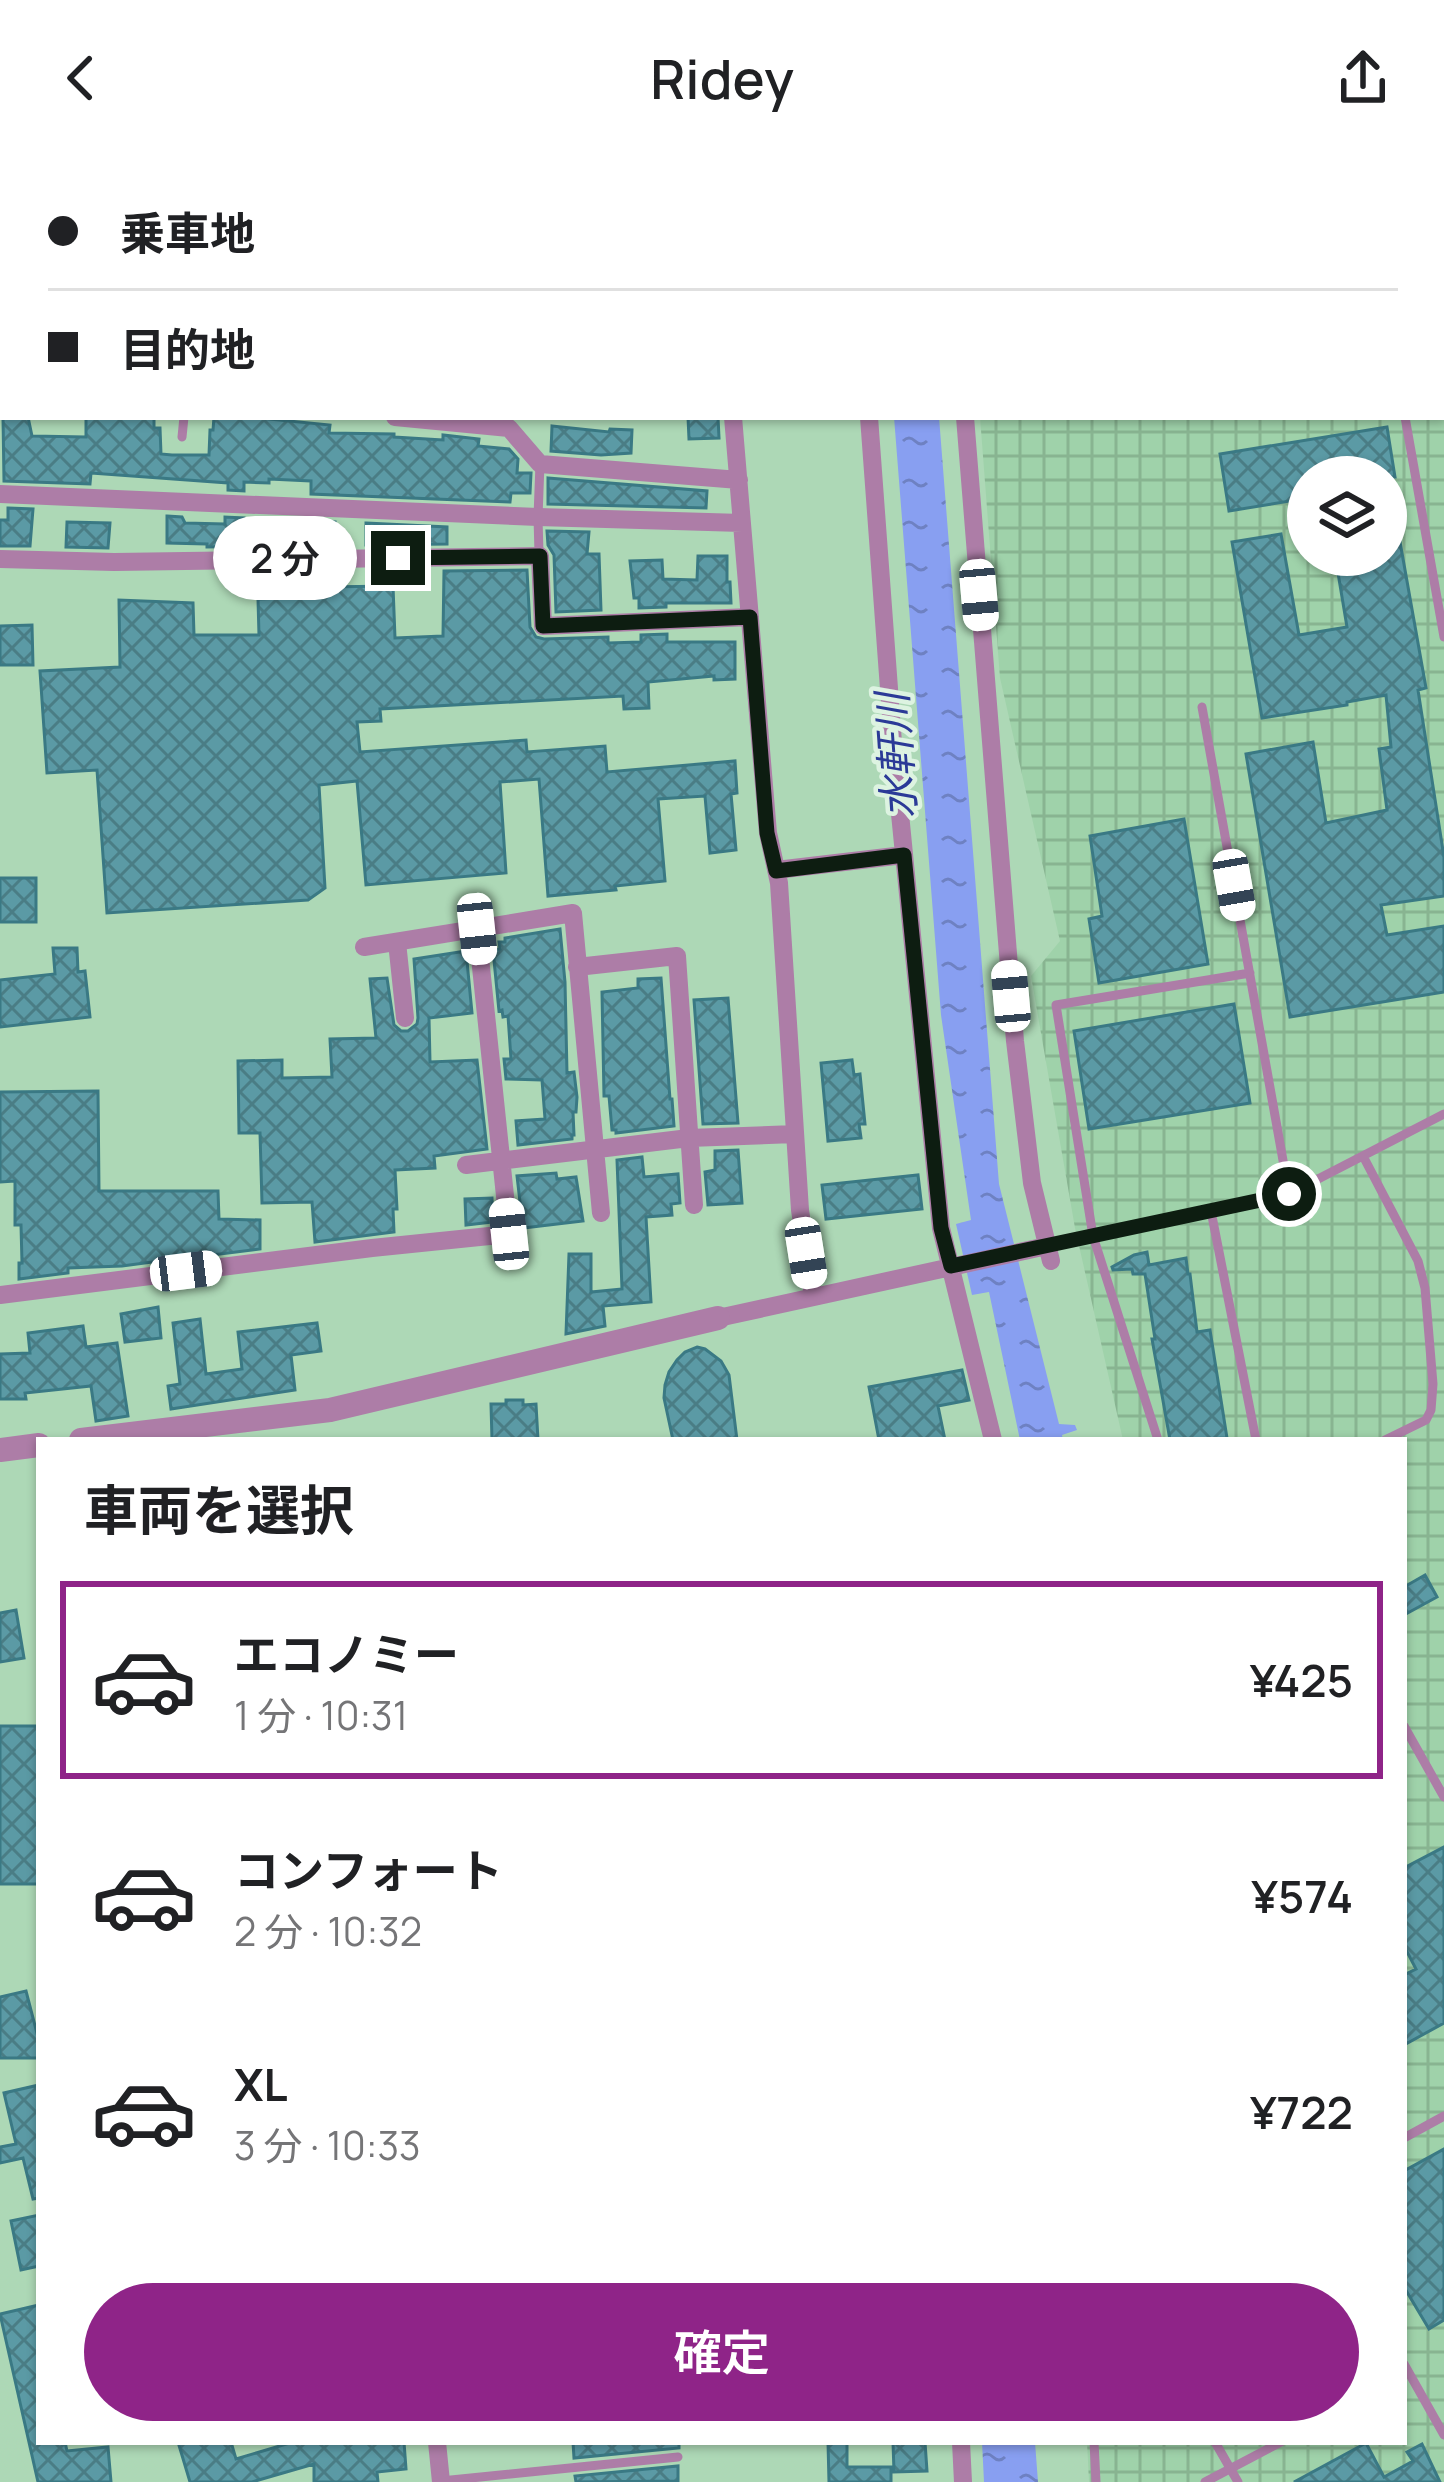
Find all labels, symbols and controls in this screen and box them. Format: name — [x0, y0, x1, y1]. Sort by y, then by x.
text: Ridey — [650, 41, 794, 115]
icon: back — [48, 45, 114, 111]
icon: share — [1330, 45, 1396, 111]
text: 乗車地 — [120, 202, 255, 264]
text: 目的地 — [120, 318, 255, 380]
map controls — [1287, 456, 1407, 576]
button: layers — [1287, 456, 1407, 576]
callout: 2 分 — [212, 516, 356, 600]
text: 2 分 — [250, 531, 320, 585]
route end — [371, 531, 425, 585]
car — [958, 558, 1000, 632]
water label: 水軒川 — [861, 687, 928, 821]
car — [1210, 846, 1258, 924]
car — [455, 891, 499, 967]
car — [990, 959, 1032, 1033]
route start — [1262, 1167, 1316, 1221]
car — [487, 1196, 531, 1272]
car — [783, 1215, 829, 1291]
car — [148, 1249, 224, 1293]
text: 車両を選択 — [84, 1472, 354, 1546]
text: エコノミー — [234, 1623, 459, 1685]
icon: car — [90, 1626, 198, 1734]
text: ¥425 — [1250, 1649, 1353, 1711]
text: 1 分 · 10:31 — [234, 1688, 408, 1742]
text: コンフォート — [234, 1839, 503, 1901]
icon: car — [90, 1842, 198, 1950]
text: ¥574 — [1251, 1865, 1353, 1927]
text: 2 分 · 10:32 — [234, 1904, 422, 1958]
text: XL — [234, 2053, 288, 2115]
icon: car — [90, 2058, 198, 2166]
text: ¥722 — [1250, 2081, 1353, 2143]
text: 3 分 · 10:33 — [234, 2118, 421, 2172]
button: 確定 — [84, 2283, 1359, 2421]

